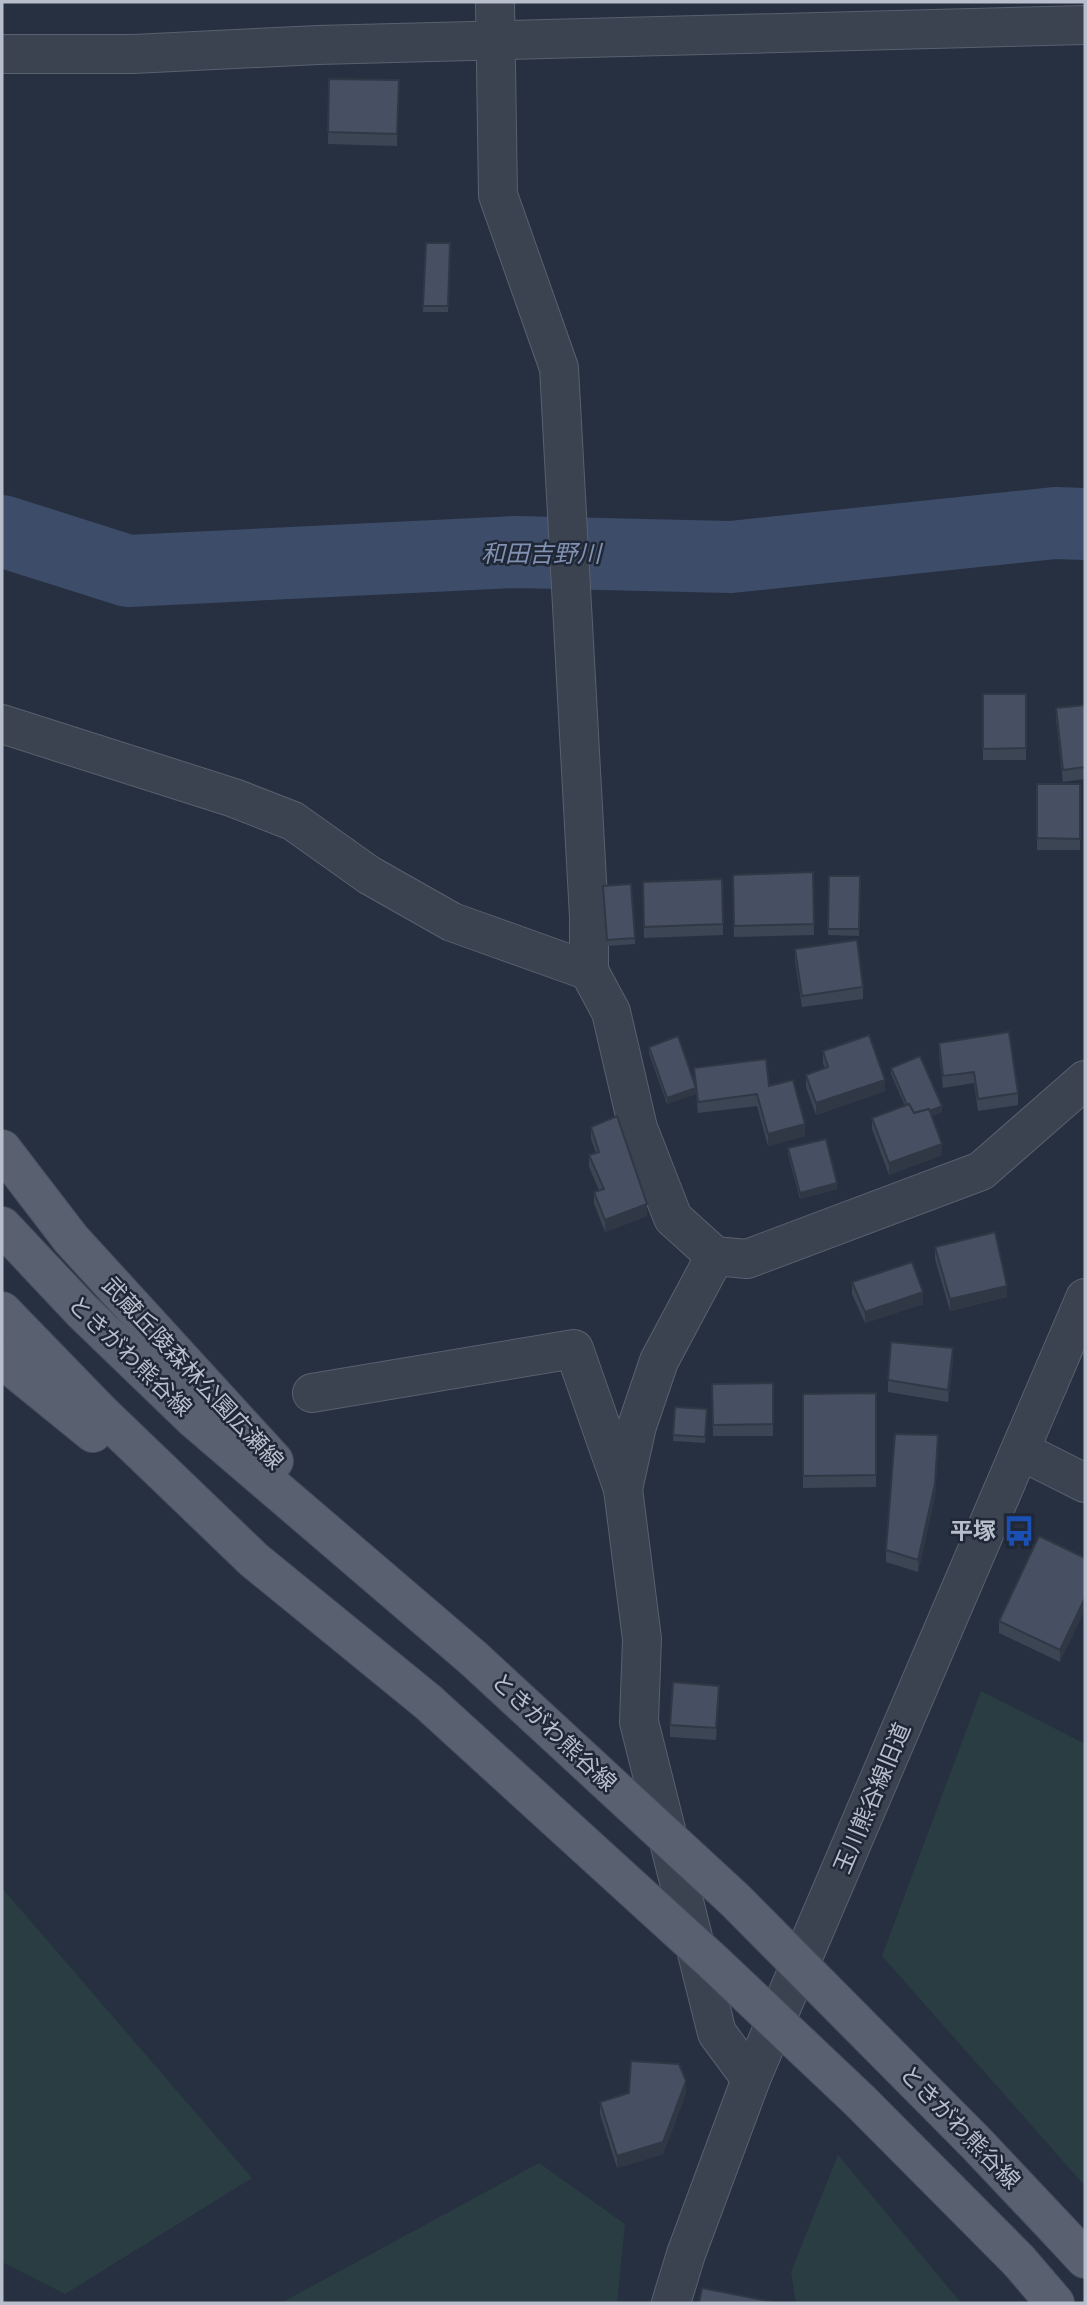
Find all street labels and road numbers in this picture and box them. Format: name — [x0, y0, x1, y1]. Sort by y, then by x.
street label: 武蔵丘陵森林公園広瀬線 — [95, 1270, 290, 1476]
street label: ときがわ熊谷線 — [61, 1289, 198, 1423]
street label: ときがわ熊谷線 — [484, 1666, 623, 1799]
street label: 玉川熊谷線旧道 — [827, 1718, 918, 1878]
street label: ときがわ熊谷線 — [893, 2059, 1027, 2196]

